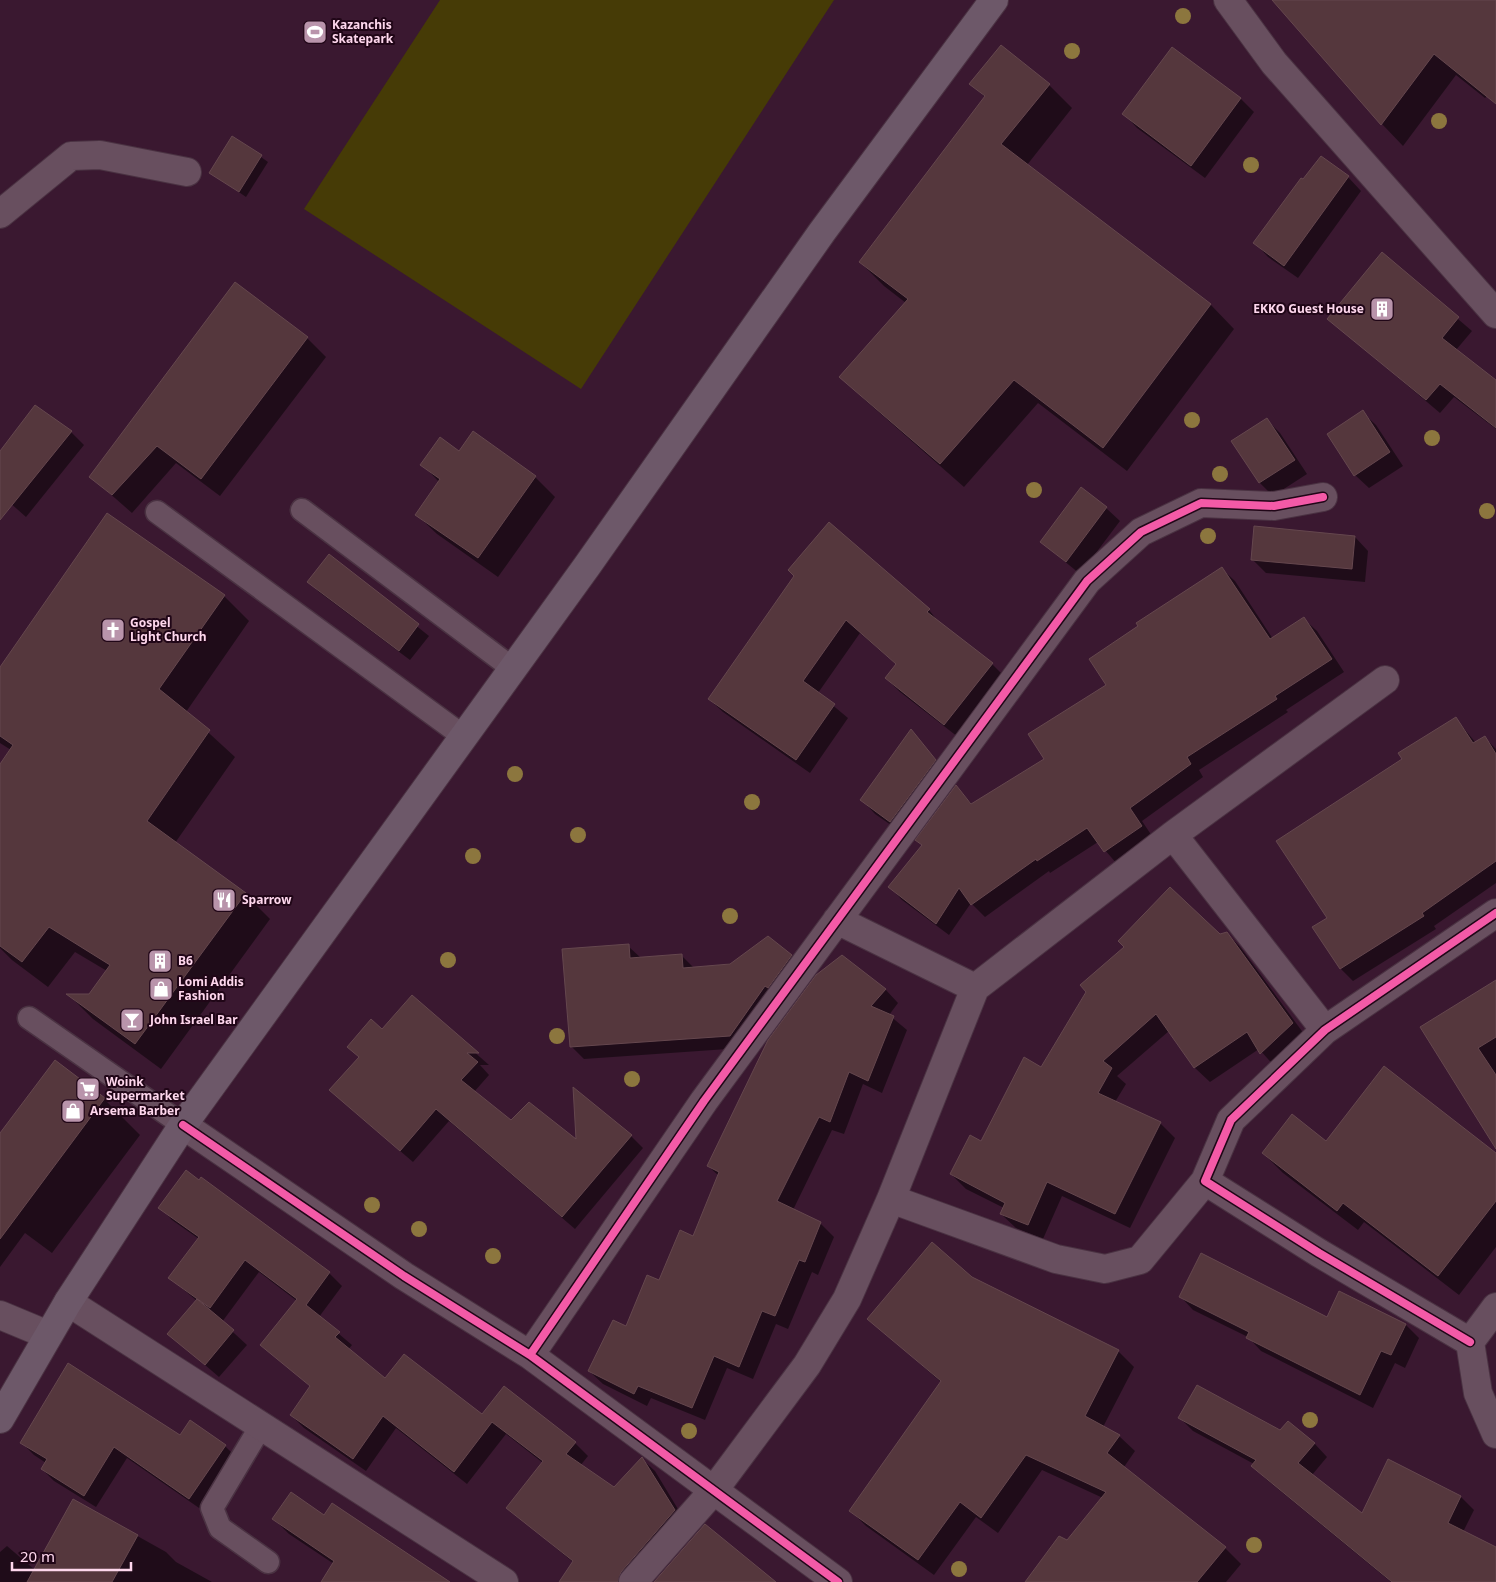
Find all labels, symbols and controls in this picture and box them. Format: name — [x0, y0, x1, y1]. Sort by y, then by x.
place label: Kazanchis Skatepark — [332, 16, 394, 47]
sports icon: Kazanchis Skatepark — [302, 19, 328, 45]
building icon: EKKO Guest House — [1369, 296, 1395, 322]
place label: EKKO Guest House — [1253, 300, 1364, 317]
place label: Gospel Light Church — [130, 614, 206, 645]
church icon: Gospel Light Church — [100, 617, 126, 643]
restaurant icon: Sparrow — [211, 887, 237, 913]
place label: Sparrow — [242, 891, 292, 908]
building icon: B6 — [147, 948, 173, 974]
place label: B6 — [178, 952, 193, 969]
place label: Lomi Addis Fashion — [178, 973, 244, 1004]
shop icon: Lomi Addis Fashion — [148, 976, 174, 1002]
bar icon: John Israel Bar — [119, 1007, 145, 1033]
place label: John Israel Bar — [149, 1011, 238, 1028]
place label: Woink Supermarket — [106, 1073, 185, 1104]
supermarket icon: Woink Supermarket — [75, 1076, 101, 1102]
shop icon: Arsema Barber — [60, 1098, 86, 1124]
place label: Arsema Barber — [90, 1102, 180, 1119]
scale bar — [12, 1540, 131, 1572]
text: 20 m — [20, 1546, 55, 1566]

